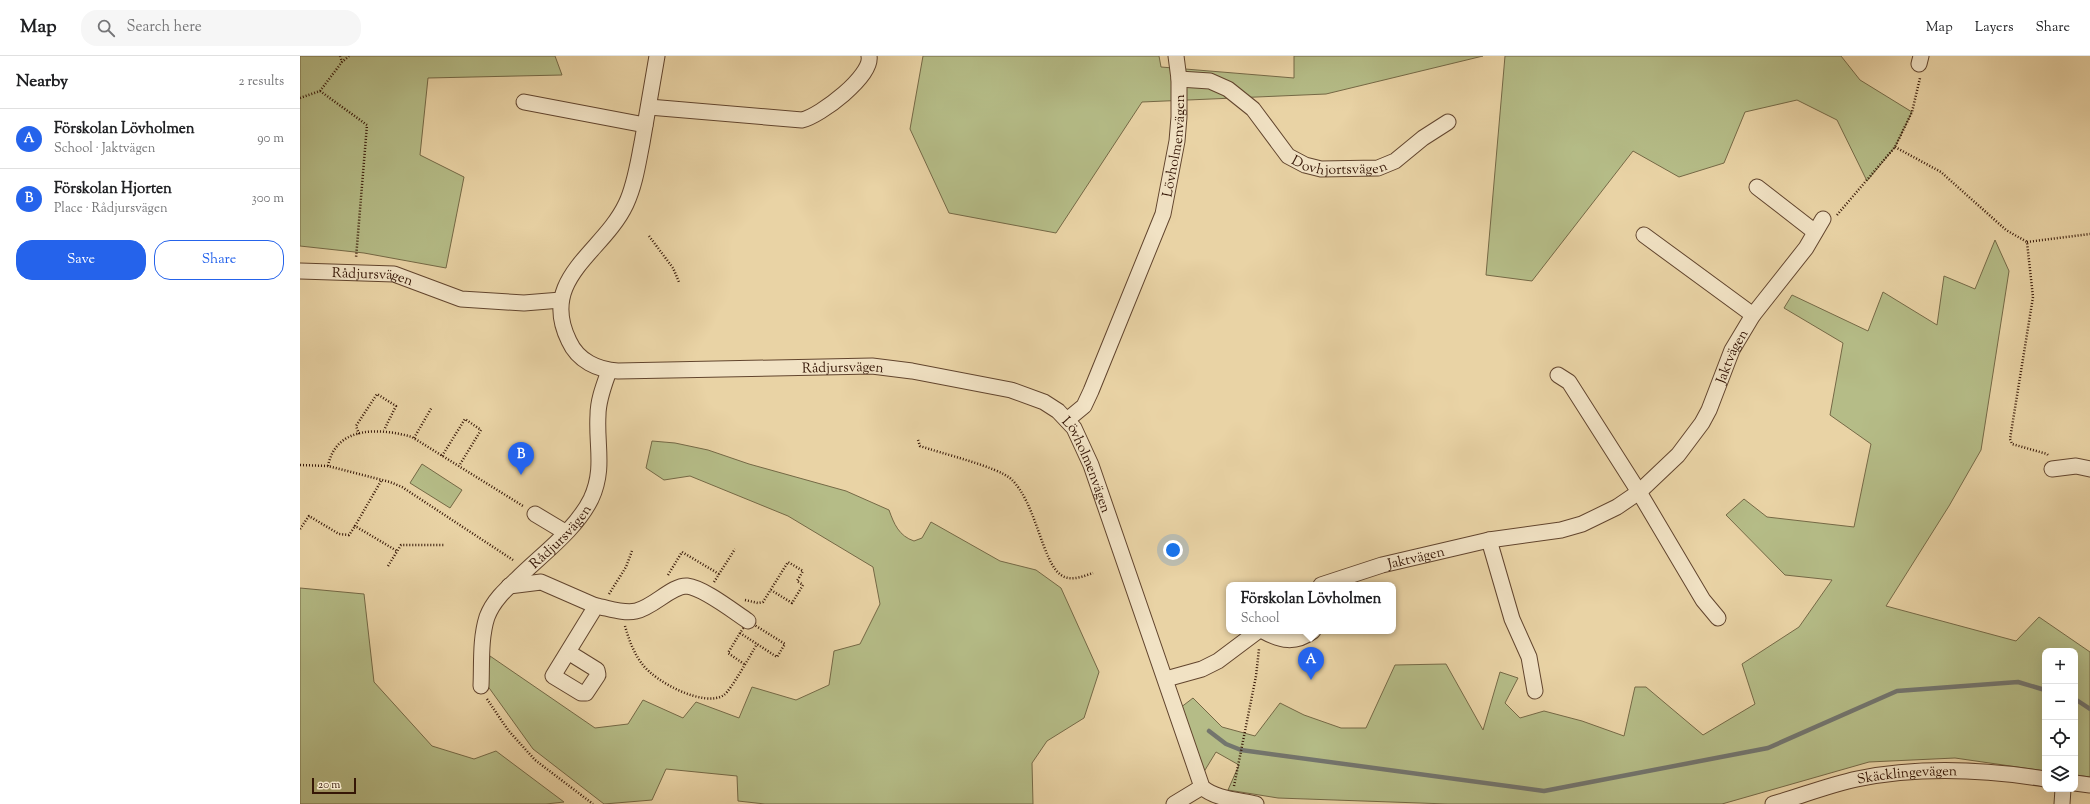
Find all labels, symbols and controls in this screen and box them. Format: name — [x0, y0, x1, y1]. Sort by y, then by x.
search box — [81, 10, 361, 46]
text: Map — [20, 14, 57, 41]
icon: search — [95, 17, 117, 39]
text: Search here — [127, 17, 202, 38]
text: Map — [1926, 18, 1953, 38]
text: Layers — [1975, 18, 2013, 38]
text: Share — [2035, 18, 2070, 38]
text: Nearby — [16, 70, 68, 94]
text: 2 results — [239, 73, 284, 91]
street label: Lövholmenvägen — [1158, 94, 1191, 199]
text: Förskolan Lövholmen — [54, 119, 195, 140]
text: A — [24, 130, 34, 148]
text: 90 m — [257, 130, 284, 148]
text: School · Jaktvägen — [54, 140, 155, 158]
street label: Dovhjortsvägen — [1287, 152, 1391, 182]
text: Förskolan Hjorten — [54, 179, 172, 200]
text: B — [25, 190, 33, 208]
text: 300 m — [252, 190, 284, 208]
text: Place · Rådjursvägen — [54, 200, 168, 218]
button: Save — [16, 240, 146, 280]
button: Share — [154, 240, 284, 280]
street label: Rådjursvägen — [332, 264, 416, 292]
street label: Jaktvägen — [1712, 326, 1754, 388]
street label: Rådjursvägen — [802, 358, 885, 379]
street label: Lövholmenvägen — [1056, 413, 1115, 516]
pin: B — [508, 442, 534, 475]
street label: Rådjursvägen — [526, 502, 597, 574]
your location — [1163, 540, 1183, 560]
street label: Jaktvägen — [1385, 543, 1447, 576]
popup — [1226, 582, 1396, 634]
text: Förskolan Lövholmen — [1241, 589, 1381, 610]
text: School — [1241, 610, 1280, 628]
pin: A — [1298, 647, 1324, 680]
map controls — [2042, 648, 2078, 792]
button: + — [2042, 648, 2078, 684]
button: − — [2042, 684, 2078, 720]
button: locate — [2042, 720, 2078, 756]
button: layers — [2042, 756, 2078, 792]
street label: Skäcklingevägen — [1856, 762, 1957, 791]
scale bar — [312, 776, 356, 795]
text: 20 m — [318, 777, 340, 793]

